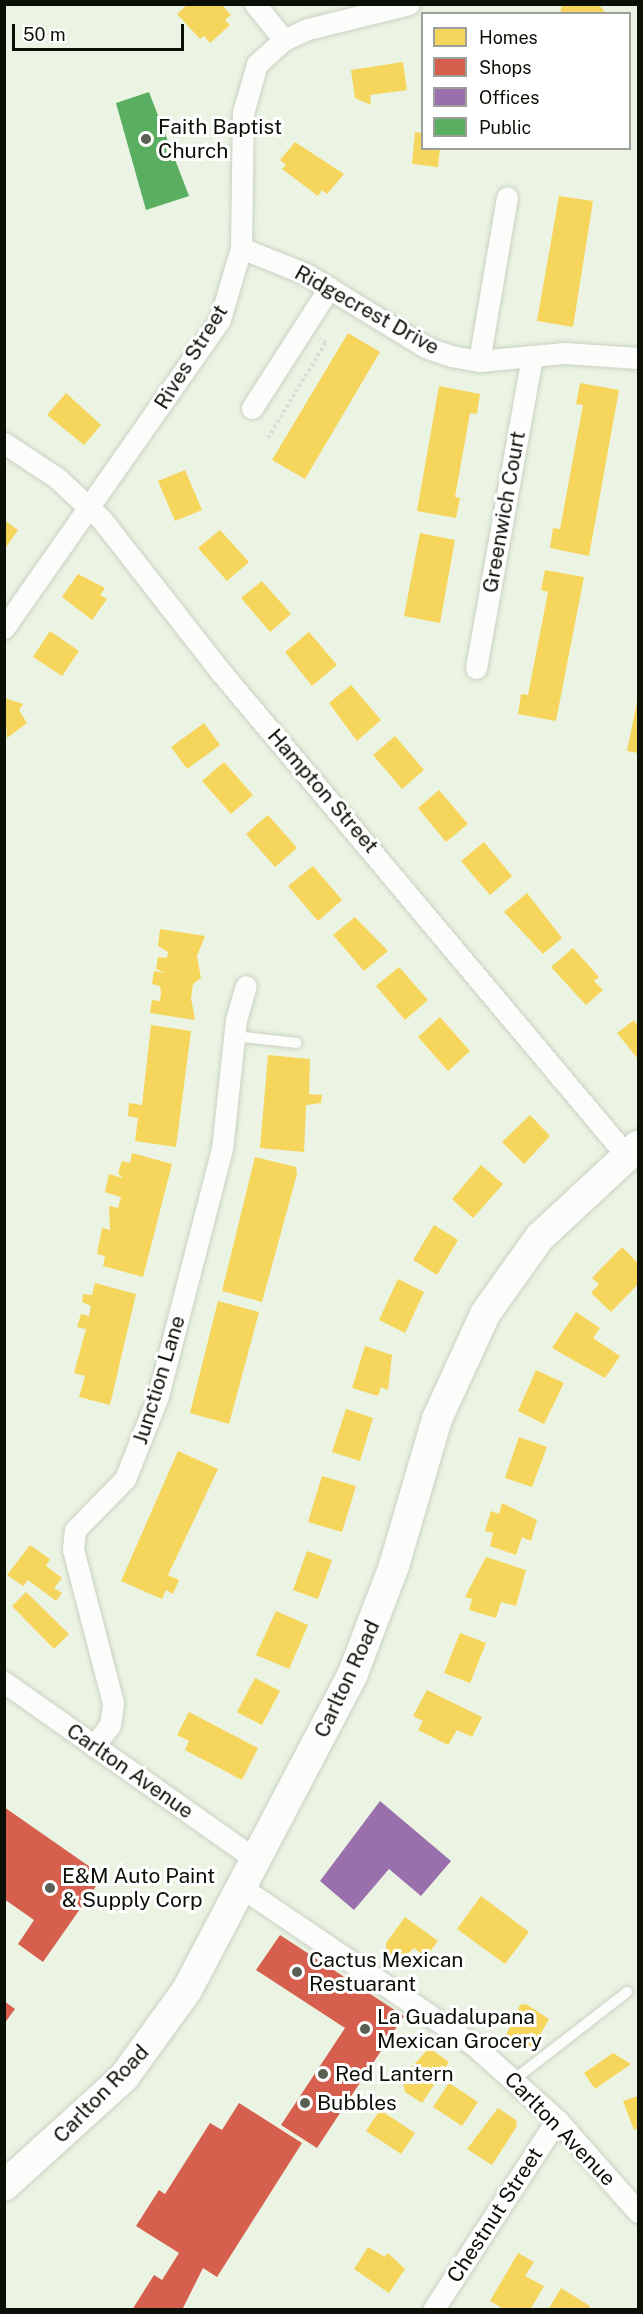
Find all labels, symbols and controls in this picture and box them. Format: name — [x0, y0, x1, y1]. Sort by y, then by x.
scale bar — [15, 12, 188, 50]
legend — [421, 12, 631, 150]
text: 50 m — [23, 24, 66, 45]
text: Homes — [479, 27, 538, 48]
text: Shops — [479, 57, 531, 78]
text: Offices — [479, 87, 539, 108]
place label: Faith Baptist Church — [158, 114, 282, 164]
text: Public — [479, 117, 531, 138]
marker: Faith Baptist Church — [139, 132, 153, 146]
street label: Ridgecrest Drive — [290, 260, 444, 360]
street label: Rives Street — [149, 300, 233, 414]
street label: Greenwich Court — [477, 429, 531, 595]
street label: Hampton Street — [262, 724, 384, 858]
street label: Junction Lane — [127, 1313, 191, 1447]
street label: Carlton Road — [309, 1616, 385, 1742]
street label: Carlton Avenue — [62, 1718, 198, 1824]
place label: E&M Auto Paint & Supply Corp — [62, 1863, 215, 1913]
marker: E&M Auto Paint & Supply Corp — [43, 1881, 57, 1895]
place label: Cactus Mexican Restuarant — [309, 1947, 464, 1997]
marker: Cactus Mexican Restuarant — [290, 1965, 304, 1979]
place label: La Guadalupana Mexican Grocery — [377, 2004, 542, 2054]
marker: La Guadalupana Mexican Grocery — [358, 2022, 372, 2036]
street label: Carlton Road — [48, 2040, 154, 2148]
place label: Red Lantern — [335, 2061, 454, 2087]
marker: Red Lantern — [316, 2067, 330, 2081]
street label: Carlton Avenue — [499, 2067, 621, 2191]
place label: Bubbles — [317, 2090, 397, 2116]
marker: Bubbles — [298, 2096, 312, 2110]
street label: Chestnut Street — [442, 2143, 548, 2287]

